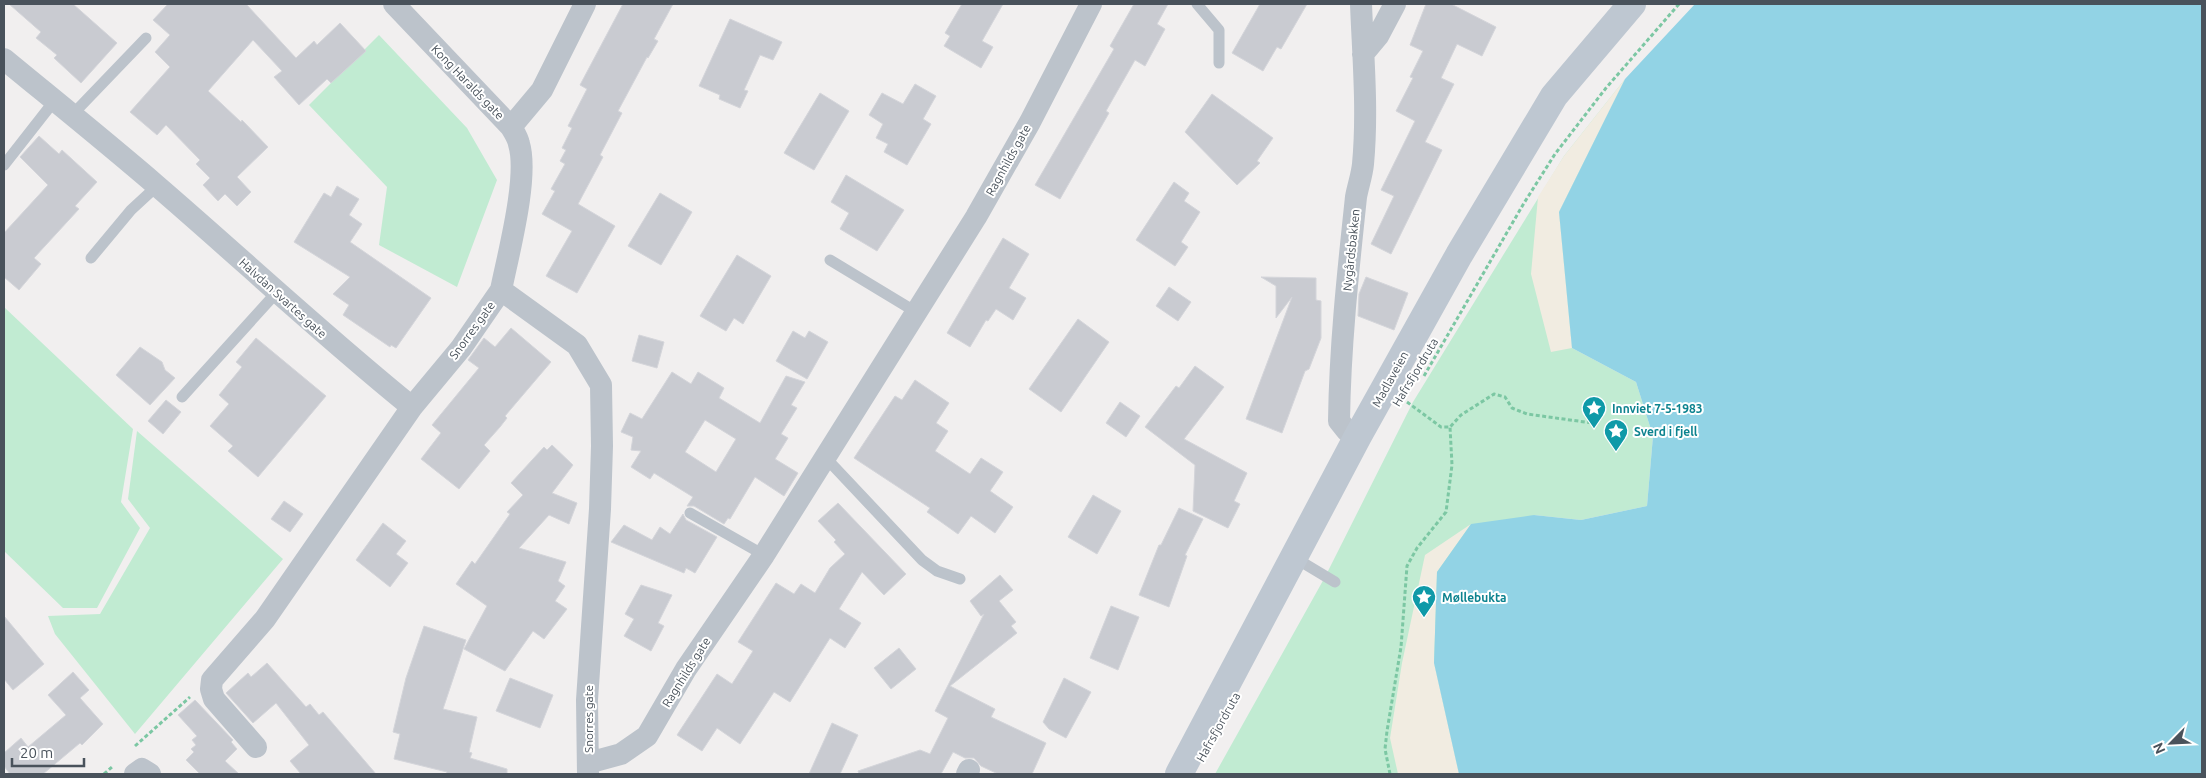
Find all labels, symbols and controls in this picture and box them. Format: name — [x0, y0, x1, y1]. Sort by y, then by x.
street label: Kong Haralds gate — [429, 42, 507, 122]
street label: Ragnhilds gate — [983, 122, 1033, 198]
street label: Nygårdsbakken — [1340, 208, 1362, 292]
street label: Halvdan Svartes gate — [237, 255, 329, 341]
street label: Snorres gate — [447, 299, 497, 361]
street label: Hafrsfjordruta — [1390, 336, 1440, 408]
street label: Madlaveien — [1369, 349, 1411, 409]
place icon: Innviet 7-5-1983 — [1581, 395, 1607, 429]
place label: Innviet 7-5-1983 — [1612, 402, 1703, 415]
place icon: Sverd i fjell — [1603, 418, 1629, 452]
place label: Sverd i fjell — [1634, 425, 1698, 438]
place icon: Møllebukta — [1411, 584, 1437, 618]
place label: Møllebukta — [1442, 591, 1506, 604]
street label: Ragnhilds gate — [659, 635, 713, 709]
street label: Snorres gate — [582, 685, 595, 753]
street label: Hafrsfjordruta — [1194, 690, 1242, 764]
north arrow — [2146, 718, 2196, 768]
scale bar — [12, 736, 85, 768]
text: N — [2150, 740, 2169, 756]
text: 20 m — [20, 744, 53, 761]

